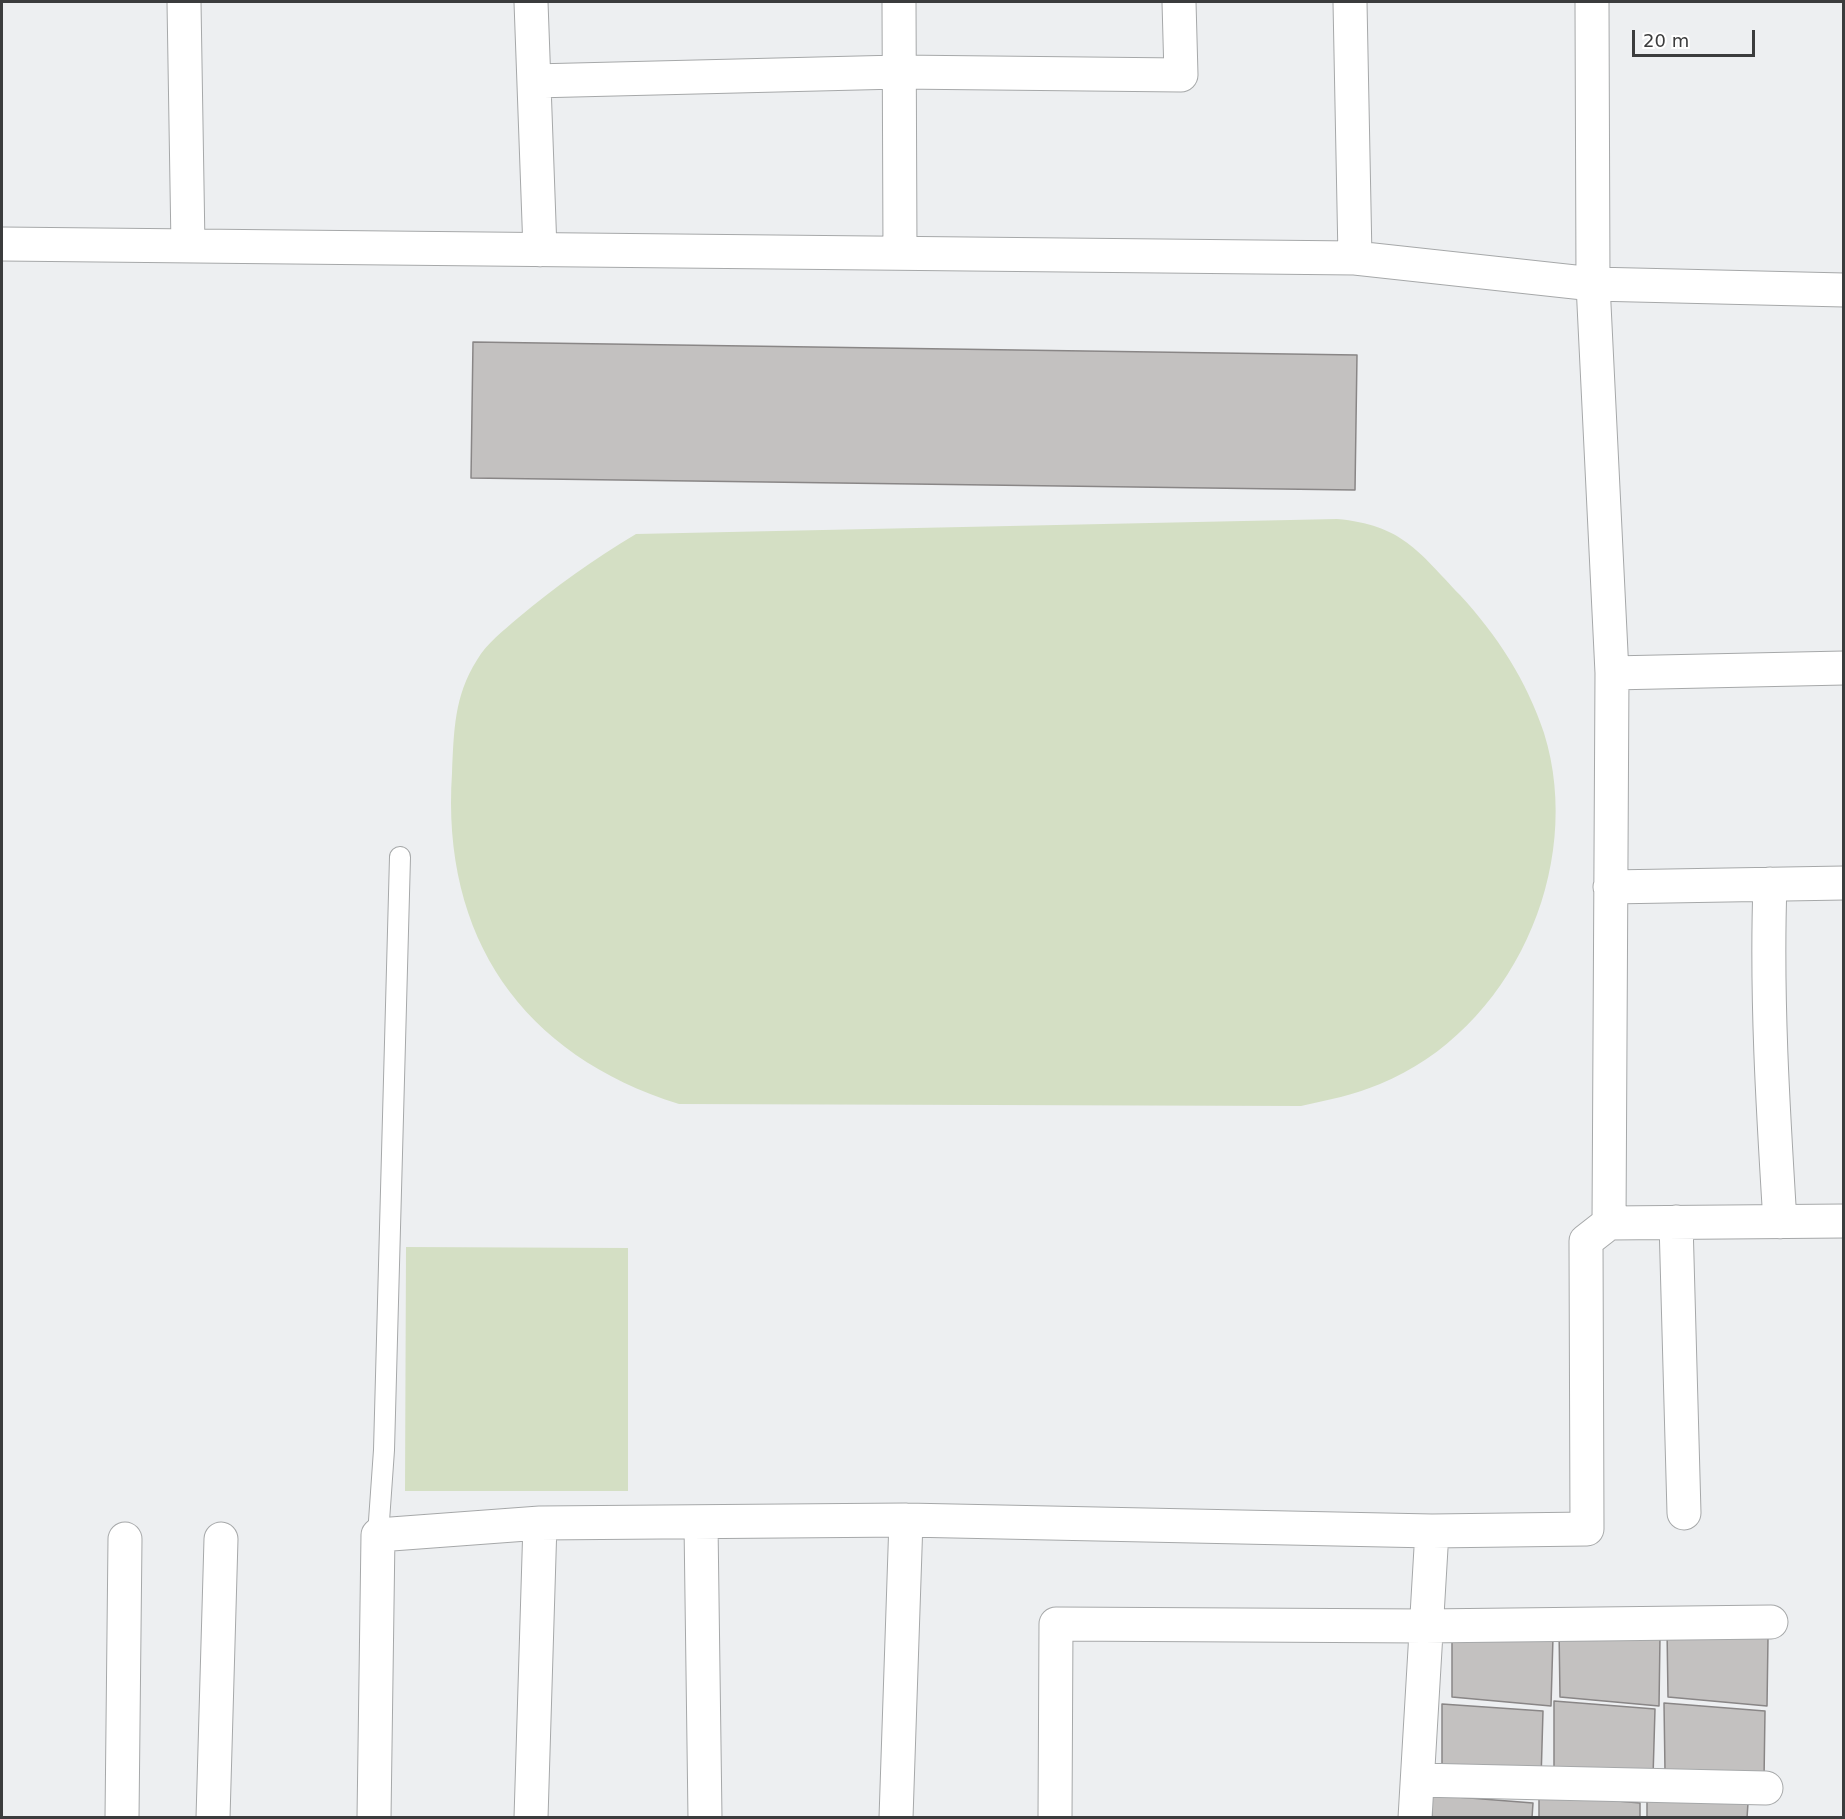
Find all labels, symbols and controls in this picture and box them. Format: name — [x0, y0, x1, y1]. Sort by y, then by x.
scale bar — [1635, 18, 1758, 56]
text: 20 m — [1643, 30, 1689, 51]

